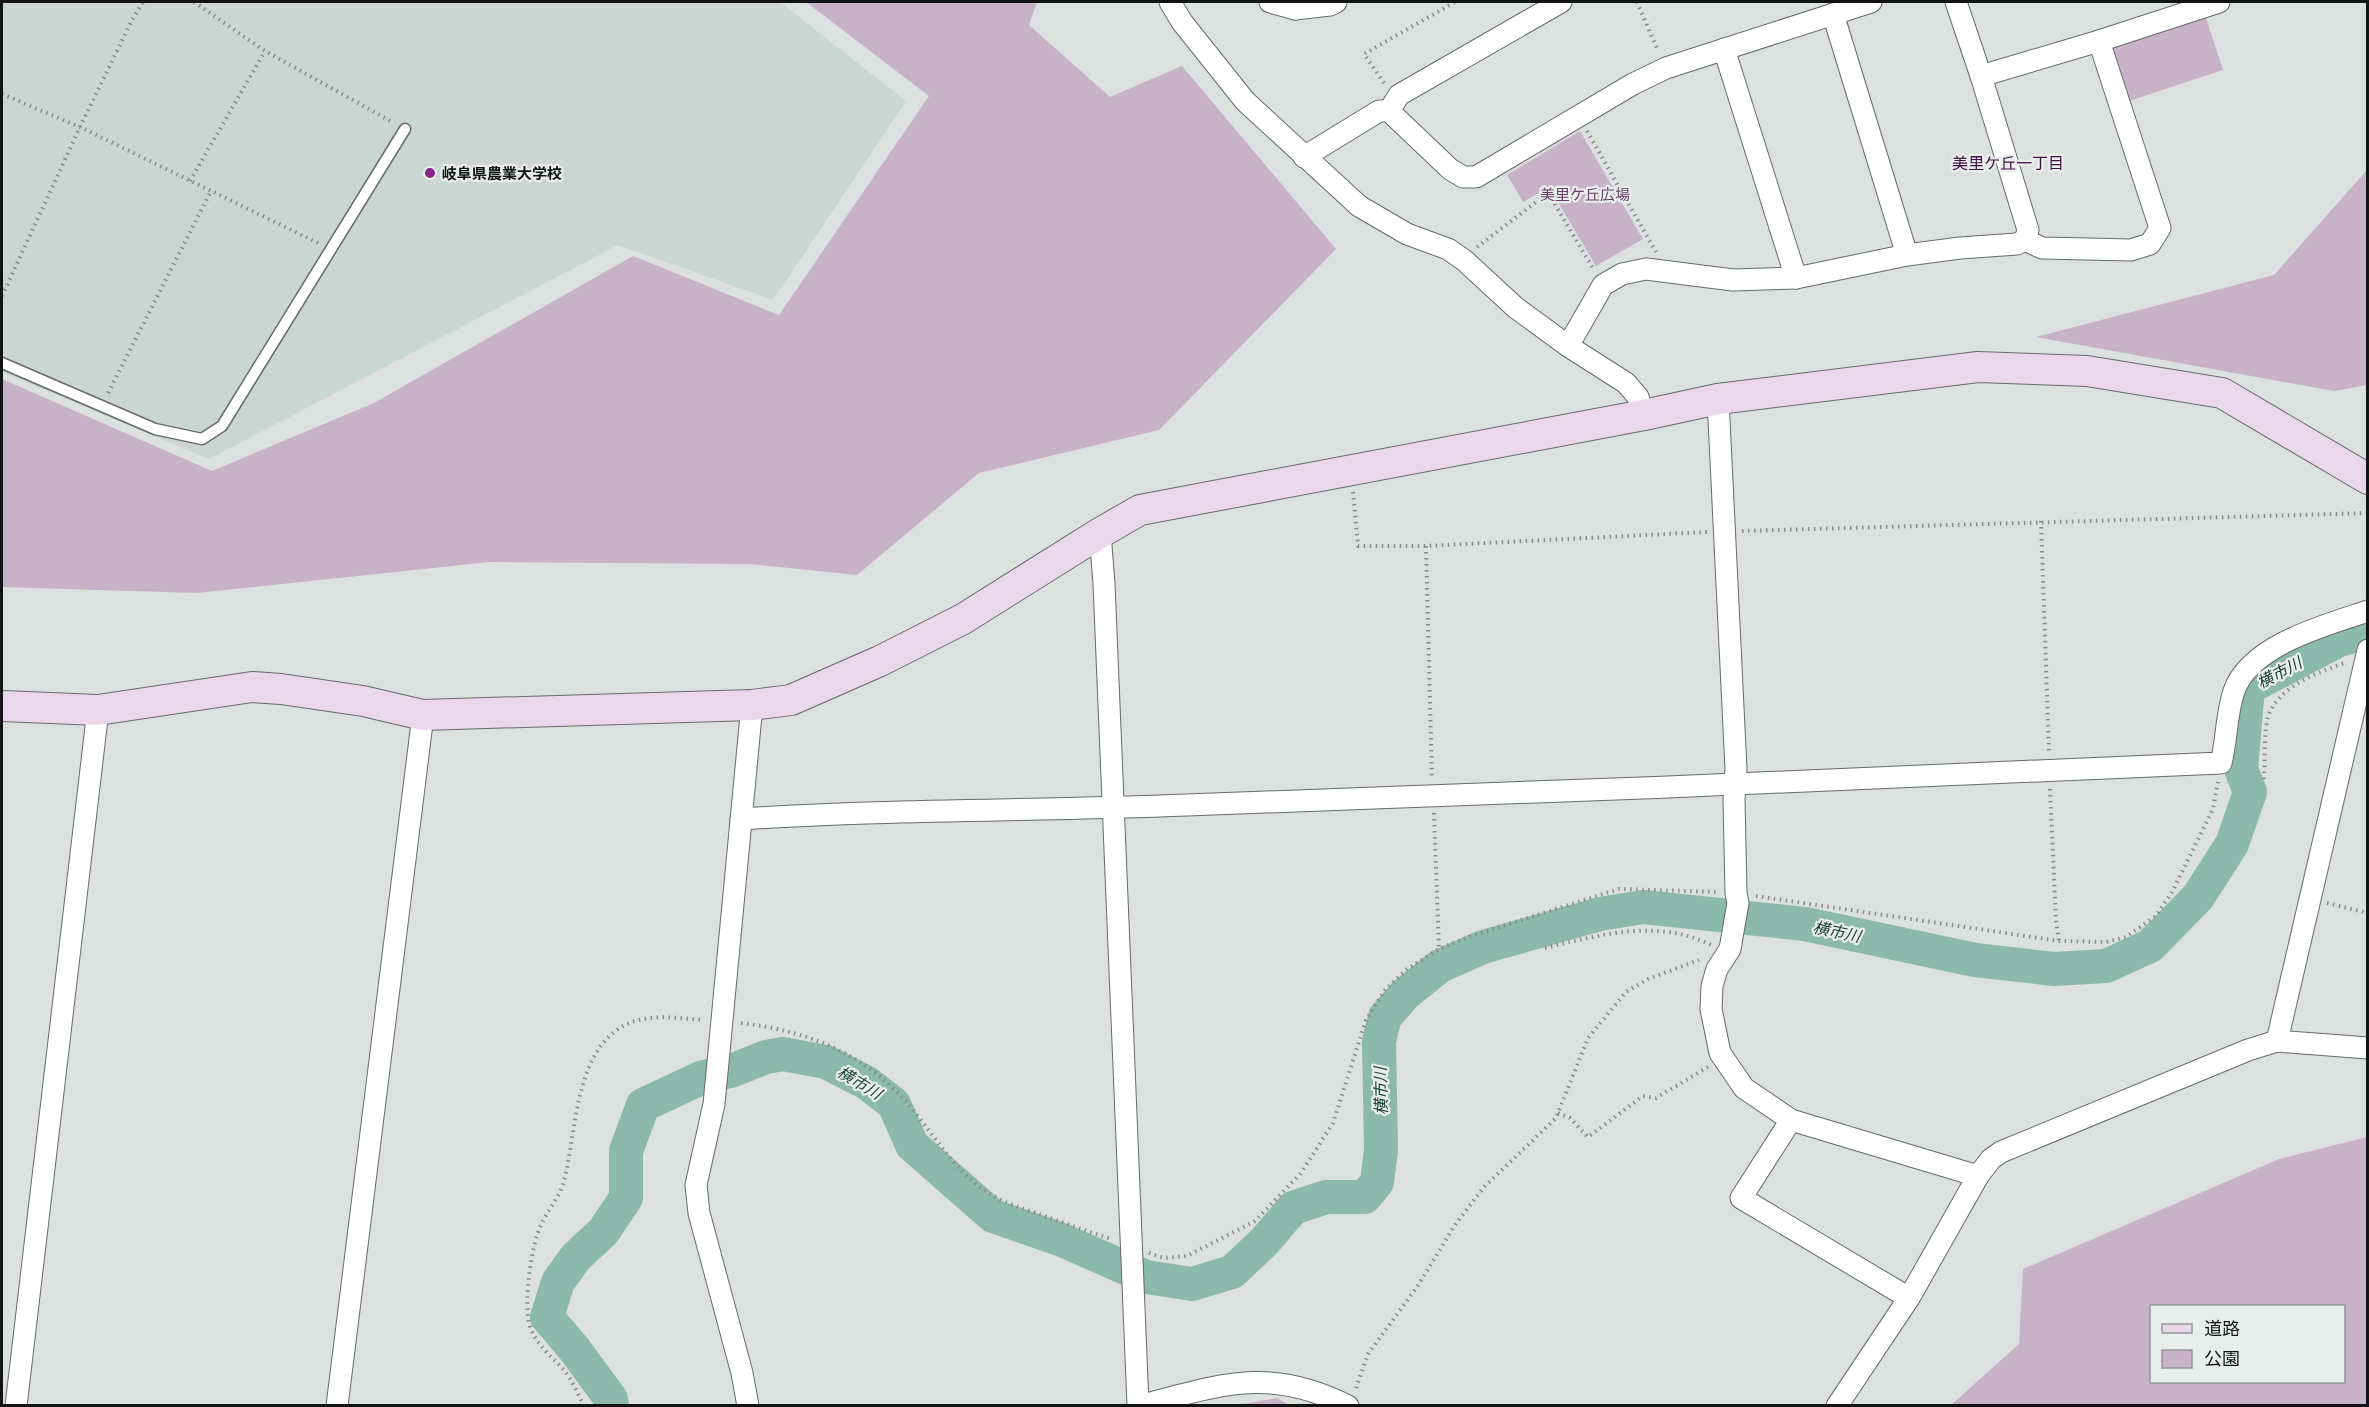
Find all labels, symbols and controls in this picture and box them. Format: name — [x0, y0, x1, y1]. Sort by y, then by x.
district label: 美里ケ丘一丁目 — [1952, 153, 2064, 172]
place label: 岐阜県農業大学校 — [442, 164, 562, 182]
marker: 岐阜県農業大学校 — [423, 166, 437, 180]
park label: 美里ケ丘広場 — [1540, 185, 1630, 203]
water label: 横市川 — [2253, 651, 2306, 692]
water label: 横市川 — [1812, 917, 1864, 946]
water label: 横市川 — [835, 1061, 887, 1104]
water label: 横市川 — [1370, 1065, 1390, 1115]
legend — [2150, 1305, 2345, 1383]
text: 道路 — [2204, 1317, 2240, 1339]
text: 公園 — [2204, 1347, 2240, 1369]

